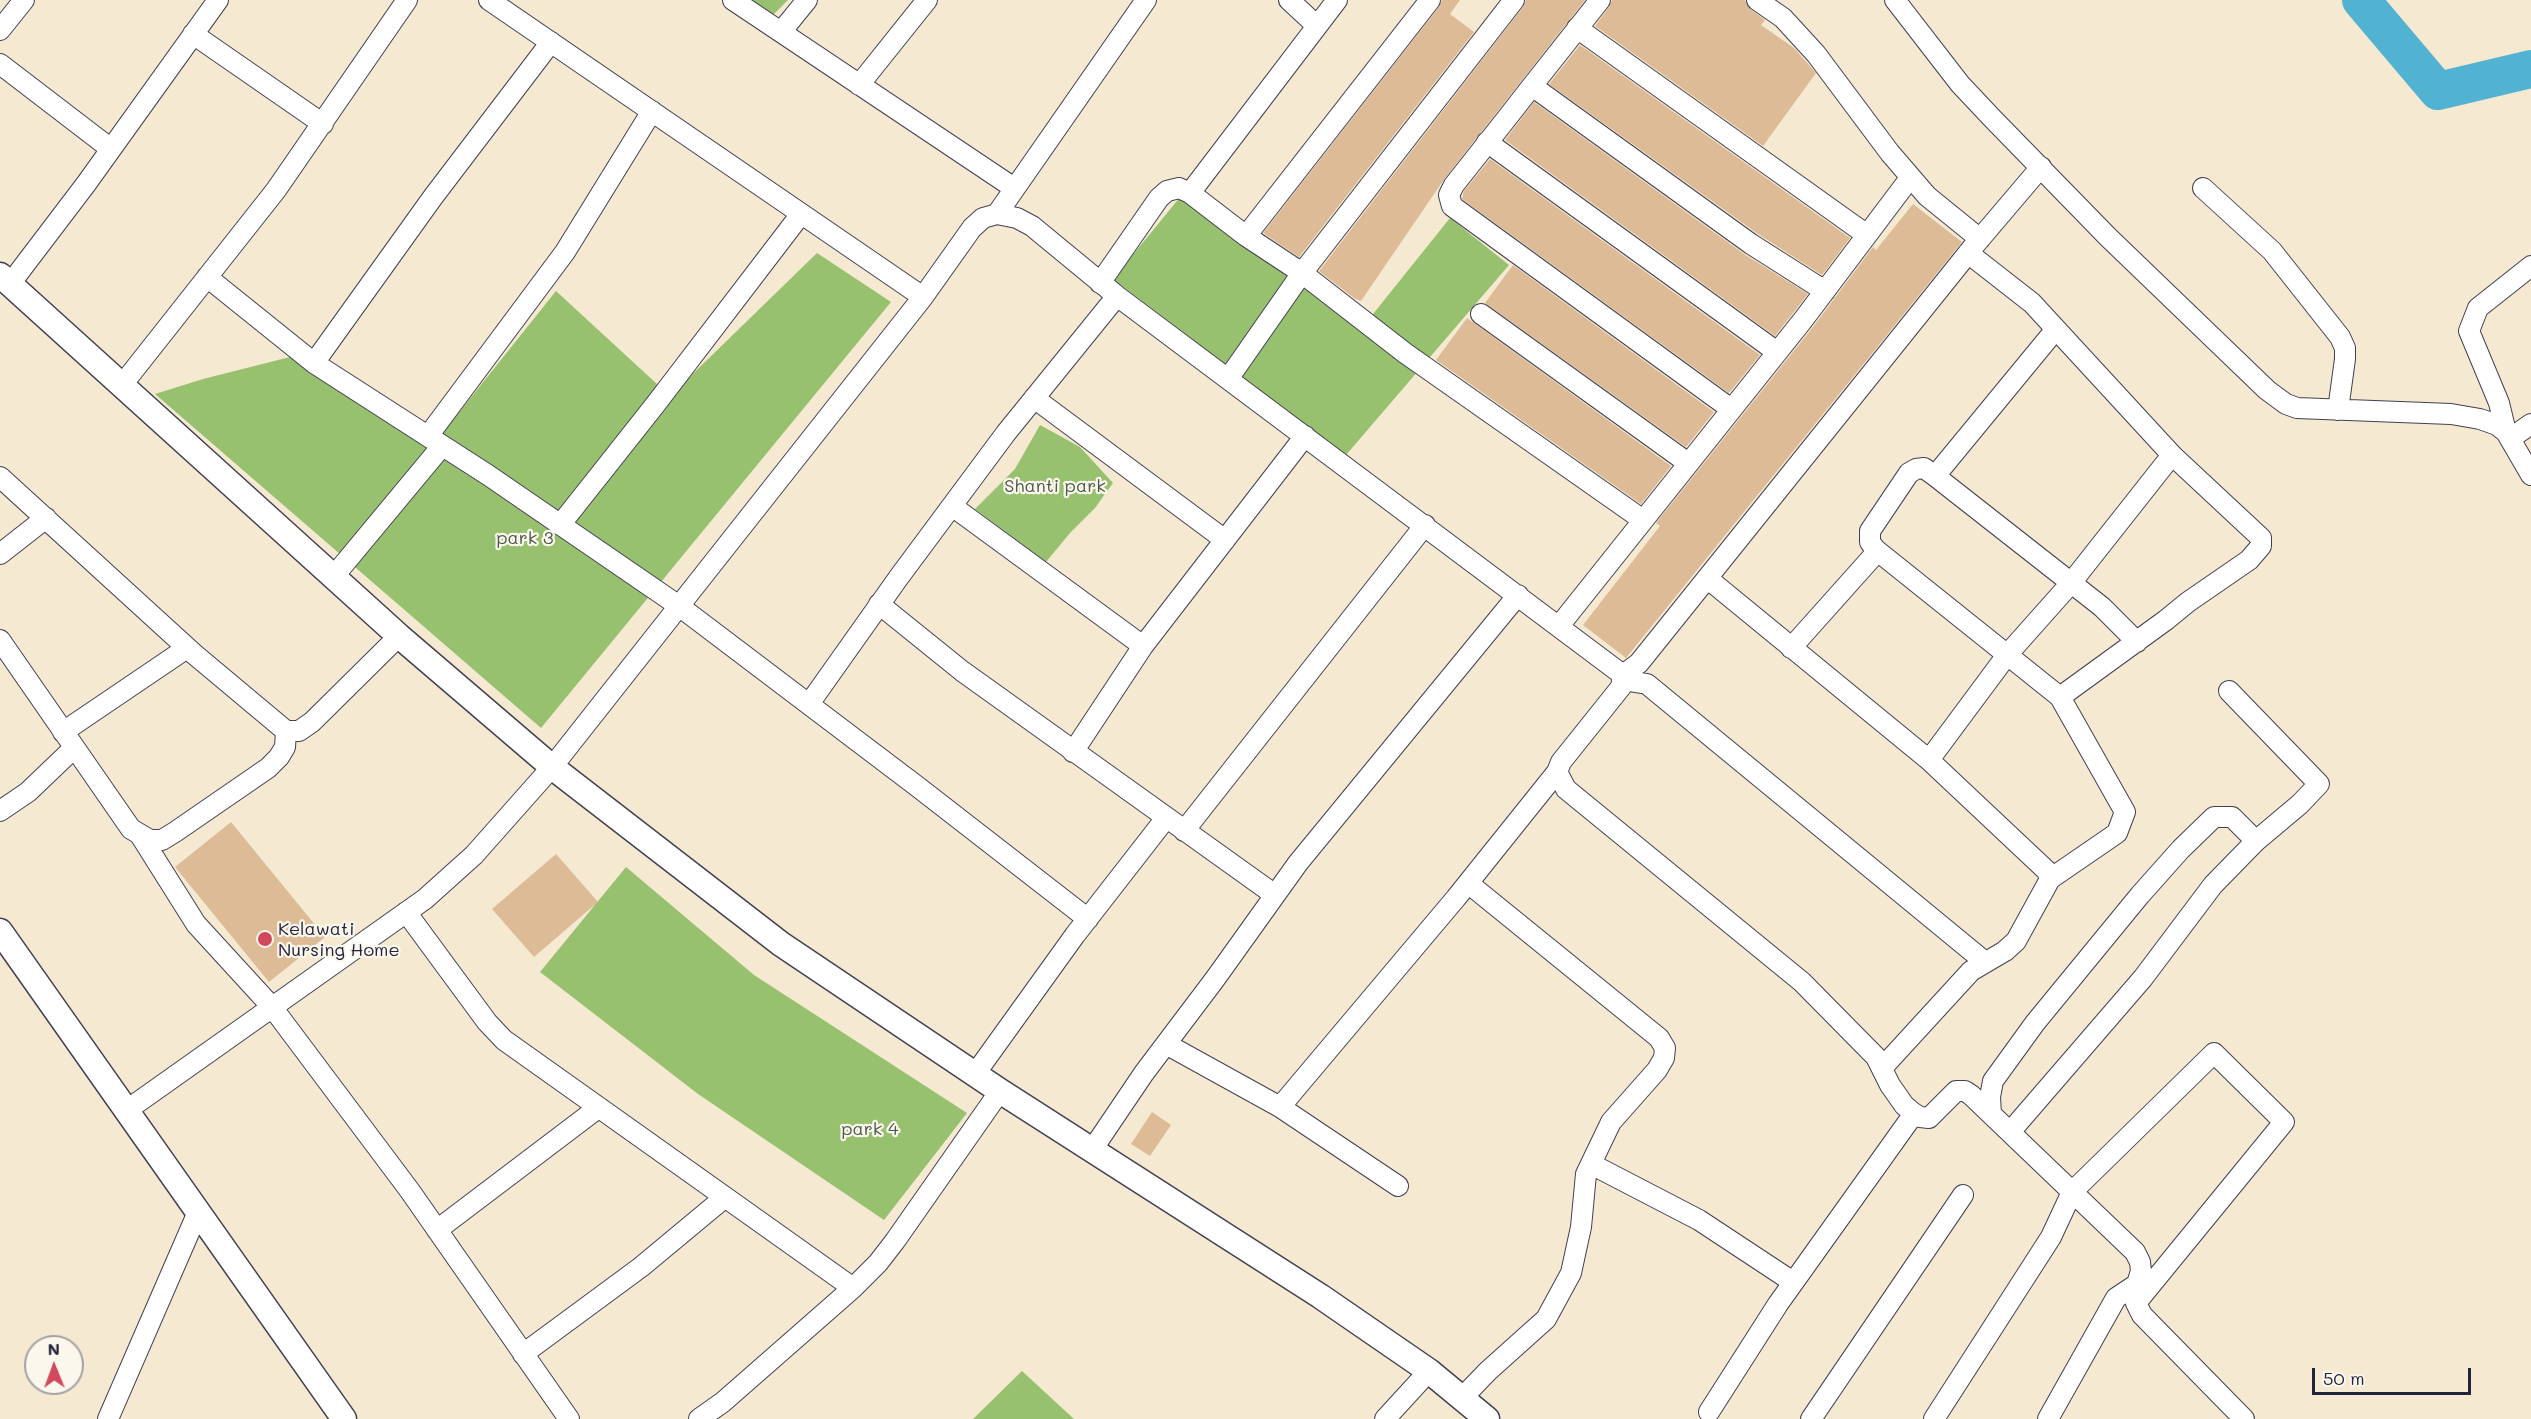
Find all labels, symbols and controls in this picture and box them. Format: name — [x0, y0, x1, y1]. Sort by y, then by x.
park label: Shanti park — [1004, 475, 1106, 497]
park label: park 3 — [496, 527, 554, 549]
place label: Kelawati Nursing Home — [278, 918, 400, 960]
marker: Kelawati Nursing Home — [256, 930, 274, 948]
park label: park 4 — [841, 1118, 899, 1140]
north arrow — [24, 1335, 84, 1395]
text: N — [47, 1338, 60, 1359]
scale bar — [2315, 1356, 2474, 1394]
text: 50 m — [2323, 1366, 2365, 1390]

